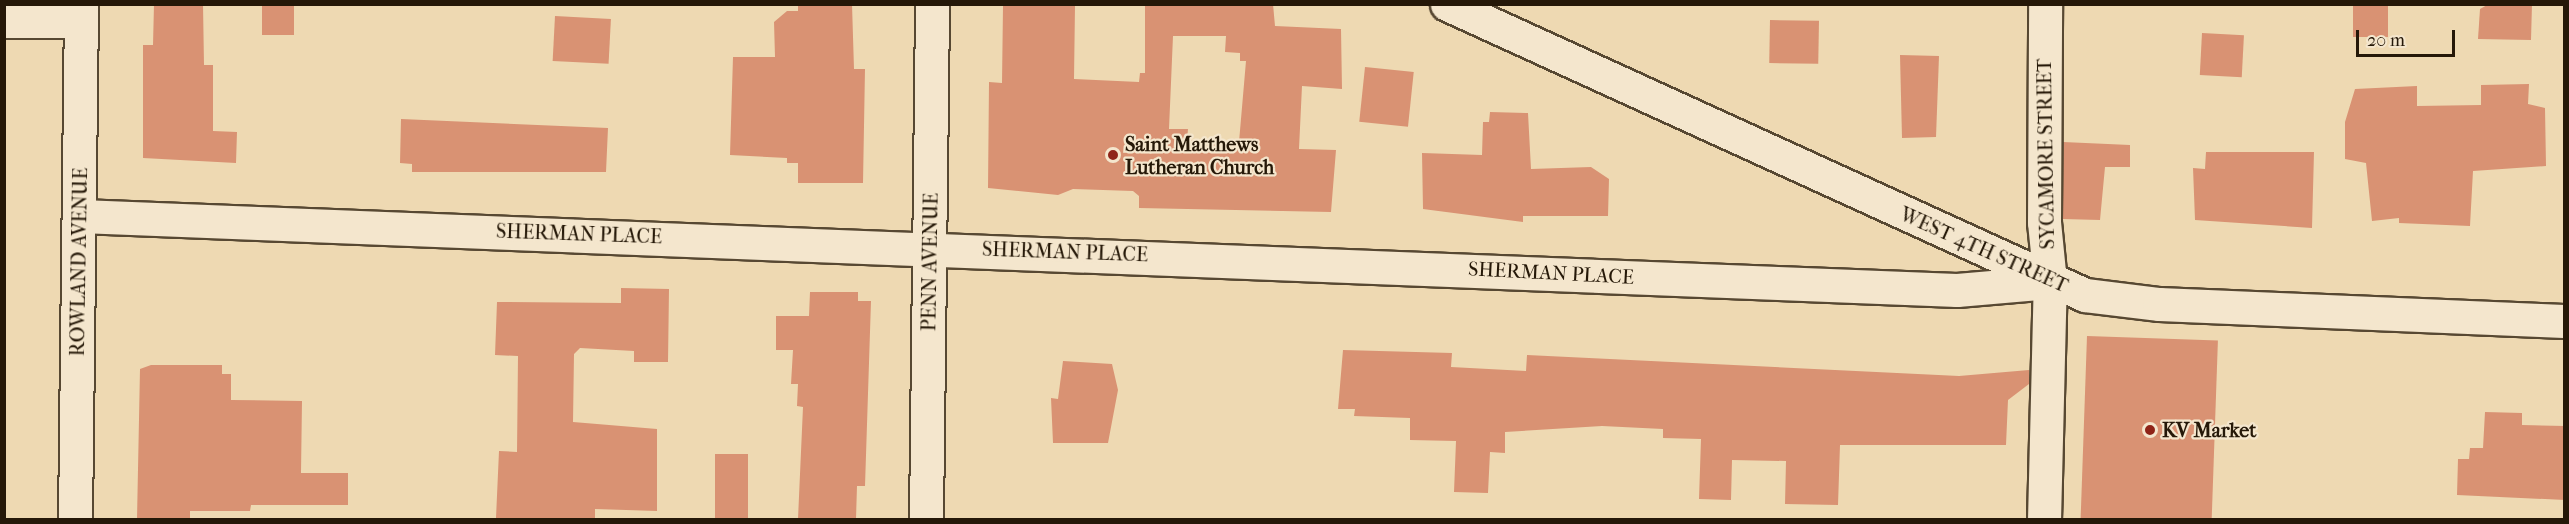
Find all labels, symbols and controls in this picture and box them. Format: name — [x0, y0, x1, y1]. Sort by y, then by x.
scale bar — [2359, 18, 2458, 56]
text: 20 m — [2367, 30, 2405, 51]
street label: SYCAMORE STREET — [2032, 58, 2060, 250]
place label: Saint Matthews Lutheran Church — [1125, 132, 1274, 179]
marker: Saint Matthews Lutheran Church — [1106, 148, 1120, 162]
street label: ROWLAND AVENUE — [65, 167, 93, 357]
street label: PENN AVENUE — [917, 192, 943, 332]
street label: WEST 4TH STREET — [1896, 202, 2072, 298]
street label: SHERMAN PLACE — [496, 219, 662, 249]
street label: SHERMAN PLACE — [982, 237, 1148, 267]
street label: SHERMAN PLACE — [1467, 257, 1635, 289]
place label: KV Market — [2162, 418, 2256, 442]
marker: KV Market — [2143, 423, 2157, 437]

